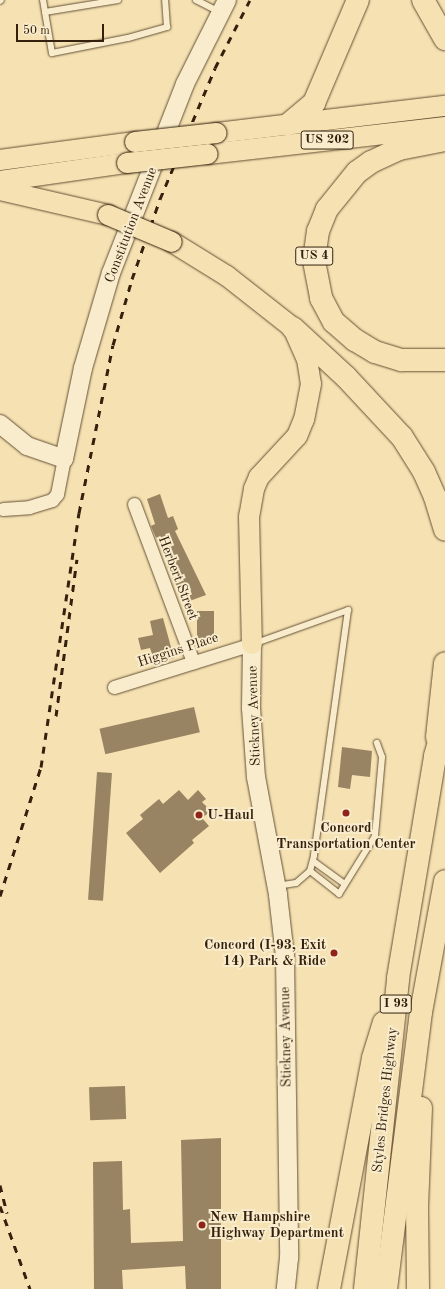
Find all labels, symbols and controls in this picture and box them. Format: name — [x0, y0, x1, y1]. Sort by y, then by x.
scale bar — [18, 16, 106, 42]
text: 50 m — [23, 25, 50, 37]
road number: US 202 — [300, 129, 354, 151]
street label: Constitution Avenue — [101, 165, 161, 285]
road number: US 4 — [295, 245, 333, 267]
street label: Herbert Street — [154, 534, 202, 622]
street label: Higgins Place — [135, 629, 221, 671]
street label: Stickney Avenue — [244, 665, 264, 767]
place label: U-Haul — [207, 807, 254, 823]
marker: Concord Transportation Center — [341, 808, 351, 818]
marker: U-Haul — [194, 810, 204, 820]
place label: Concord Transportation Center — [276, 820, 416, 852]
place label: Concord (I-93, Exit 14) Park & Ride — [204, 937, 326, 970]
marker: Concord (I-93, Exit 14) Park & Ride — [329, 948, 339, 958]
street label: Stickney Avenue — [277, 987, 295, 1087]
road number: I 93 — [379, 993, 413, 1015]
street label: Styles Bridges Highway — [369, 1026, 401, 1174]
place label: New Hampshire Highway Department — [210, 1209, 344, 1242]
marker: New Hampshire Highway Department — [197, 1220, 207, 1230]

